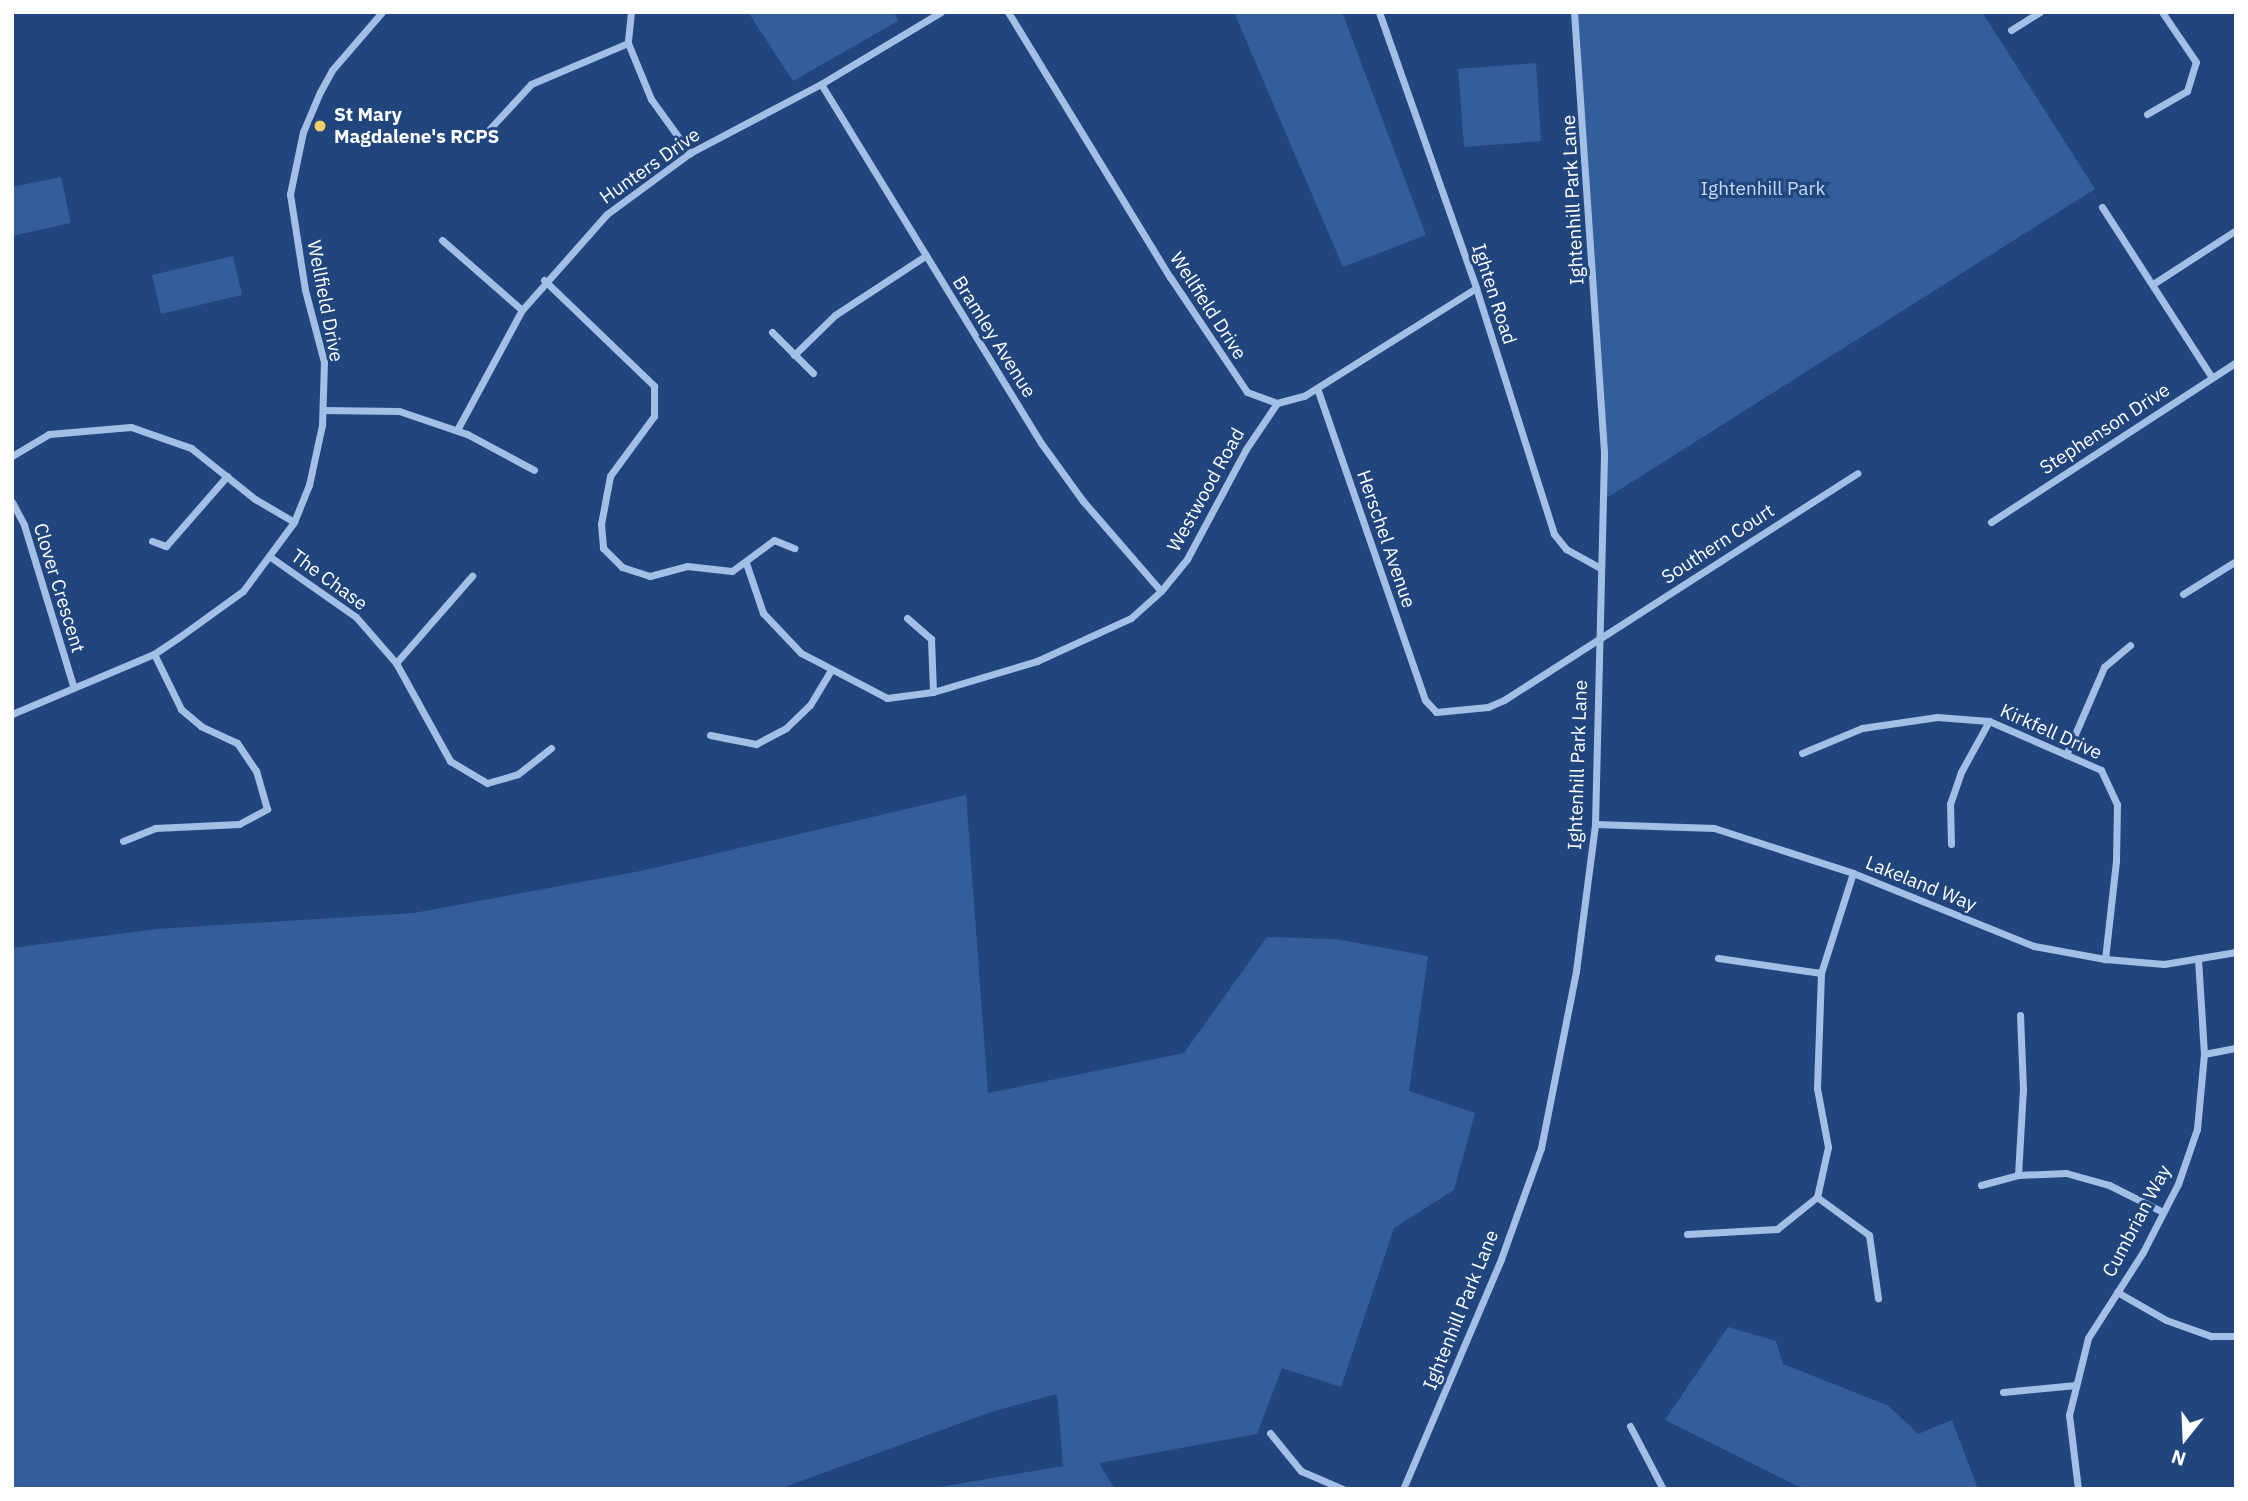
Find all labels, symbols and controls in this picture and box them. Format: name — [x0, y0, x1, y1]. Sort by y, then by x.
place label: St Mary Magdalene's RCPS — [334, 104, 499, 148]
street label: Ightenhill Park Lane — [1557, 114, 1589, 286]
marker: St Mary Magdalene's RCPS — [312, 118, 328, 134]
street label: Hunters Drive — [596, 123, 704, 209]
park label: Ightenhill Park — [1701, 178, 1825, 200]
street label: Wellfield Drive — [302, 238, 348, 364]
street label: Ighten Road — [1467, 241, 1521, 347]
street label: Wellfield Drive — [1165, 248, 1251, 364]
street label: Bramley Avenue — [948, 272, 1040, 402]
street label: Stephenson Drive — [2036, 378, 2174, 480]
street label: Westwood Road — [1163, 424, 1249, 556]
street label: Herschel Avenue — [1352, 467, 1420, 611]
street label: Southern Court — [1657, 499, 1779, 589]
street label: Clover Crescent — [28, 520, 90, 656]
street label: The Chase — [286, 545, 372, 615]
street label: Ightenhill Park Lane — [1564, 679, 1592, 851]
street label: Kirkfell Drive — [1997, 699, 2105, 765]
street label: Lakeland Way — [1862, 851, 1980, 917]
street label: Cumbrian Way — [2098, 1161, 2176, 1281]
street label: Ightenhill Park Lane — [1419, 1227, 1503, 1393]
north arrow — [2150, 1403, 2220, 1473]
text: N — [2168, 1444, 2189, 1472]

